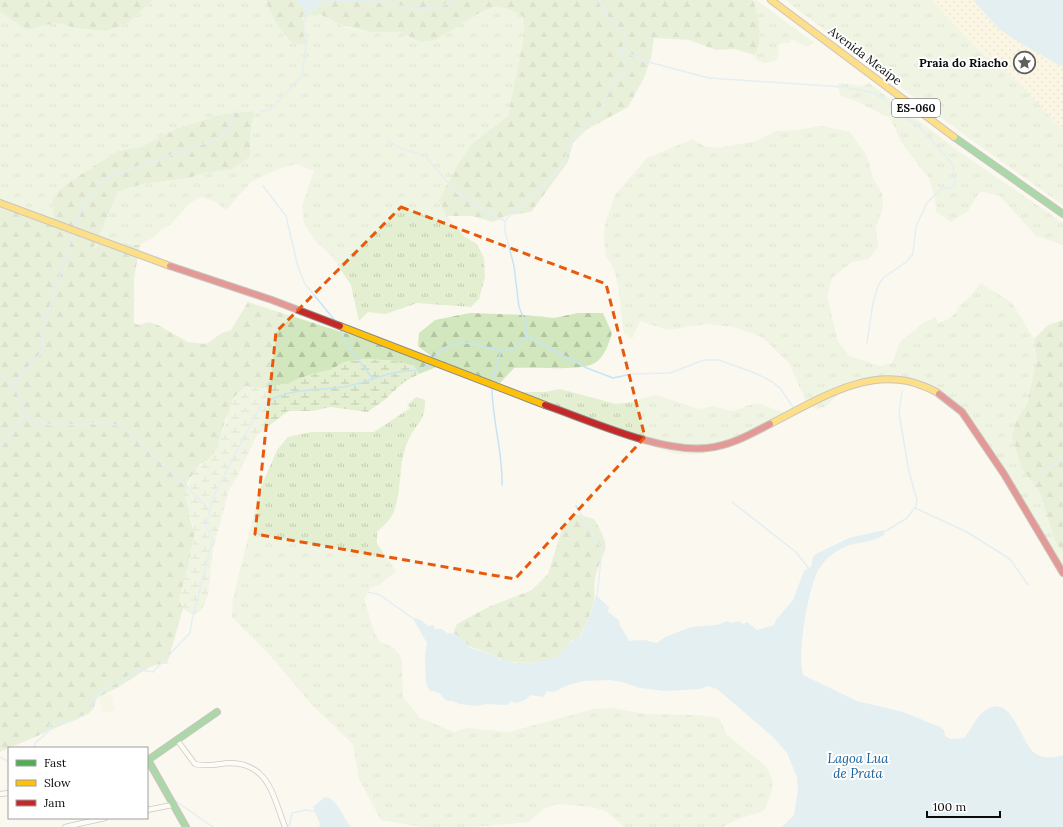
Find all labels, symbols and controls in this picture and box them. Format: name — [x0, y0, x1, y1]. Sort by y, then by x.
street label: Avenida Meaípe — [825, 23, 905, 88]
place icon: Praia do Riacho — [1011, 50, 1037, 76]
place label: Praia do Riacho — [919, 55, 1008, 70]
road number: ES-060 — [892, 99, 940, 117]
legend — [8, 747, 148, 819]
water label: Lagoa Lua de Prata — [828, 750, 889, 782]
text: Fast — [44, 755, 67, 770]
text: Slow — [44, 775, 71, 790]
scale bar — [927, 793, 1000, 819]
text: Jam — [43, 795, 65, 810]
text: 100 m — [933, 799, 966, 814]

